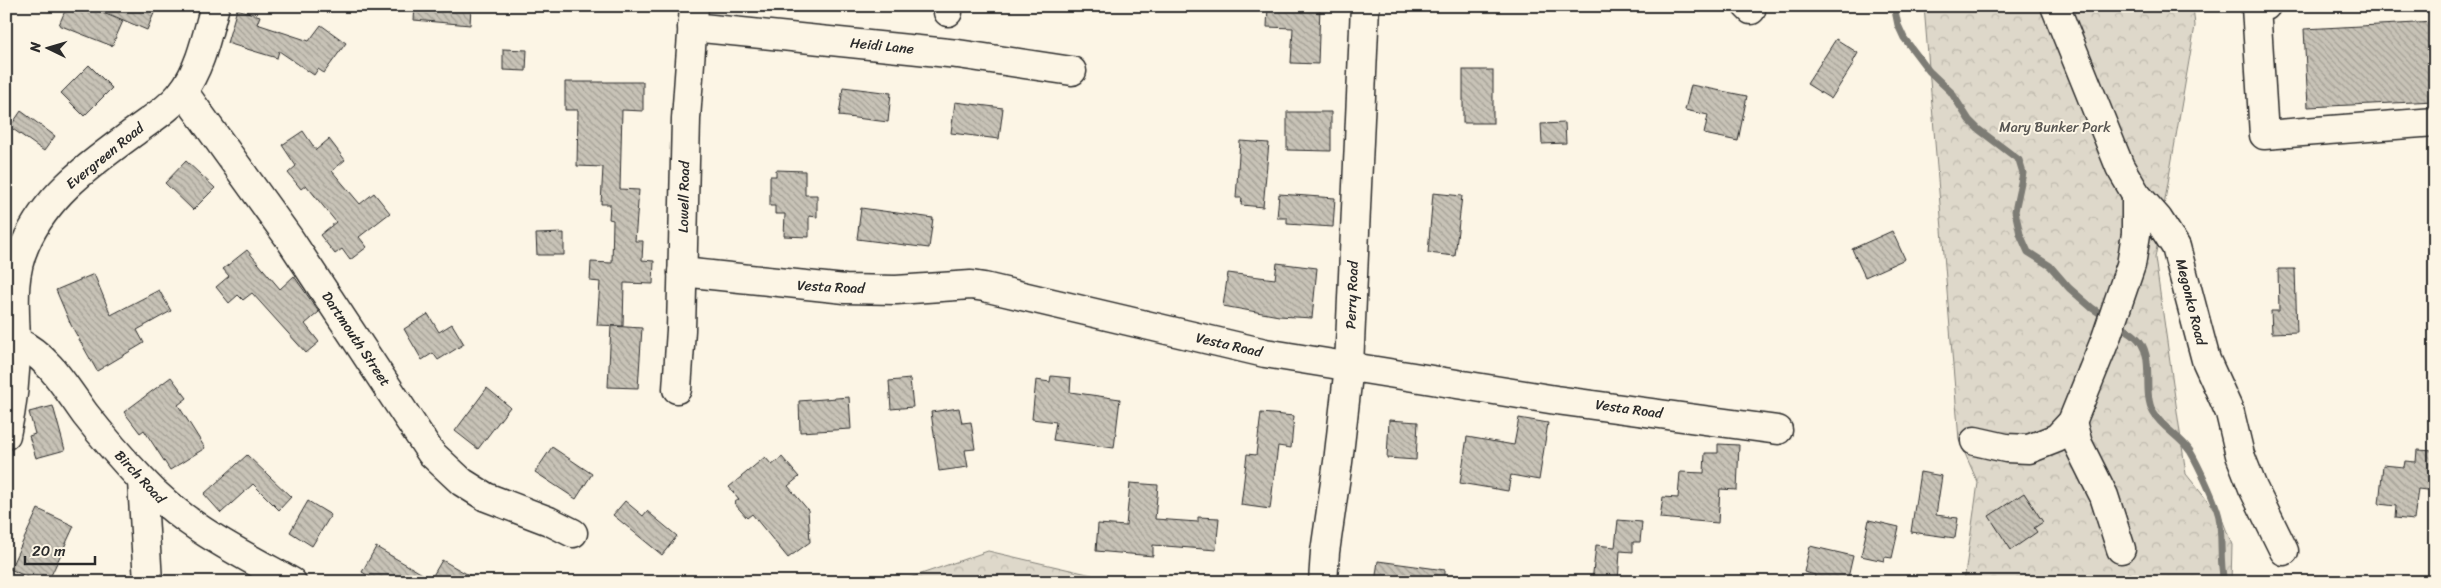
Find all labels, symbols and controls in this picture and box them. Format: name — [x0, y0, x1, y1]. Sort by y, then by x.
north arrow — [22, 22, 72, 72]
street label: Heidi Lane — [849, 30, 915, 62]
text: N — [23, 41, 48, 54]
street label: Evergreen Road — [60, 115, 151, 196]
park label: Mary Bunker Park — [1999, 115, 2111, 140]
street label: Lowell Road — [671, 159, 697, 233]
street label: Megonko Road — [2168, 256, 2214, 349]
street label: Perry Road — [1338, 259, 1366, 329]
street label: Vesta Road — [797, 273, 867, 301]
street label: Dartmouth Street — [315, 286, 397, 392]
street label: Vesta Road — [1193, 325, 1266, 365]
street label: Vesta Road — [1594, 392, 1666, 426]
street label: Birch Road — [108, 444, 173, 511]
scale bar — [25, 533, 95, 565]
text: 20 m — [32, 538, 66, 564]

